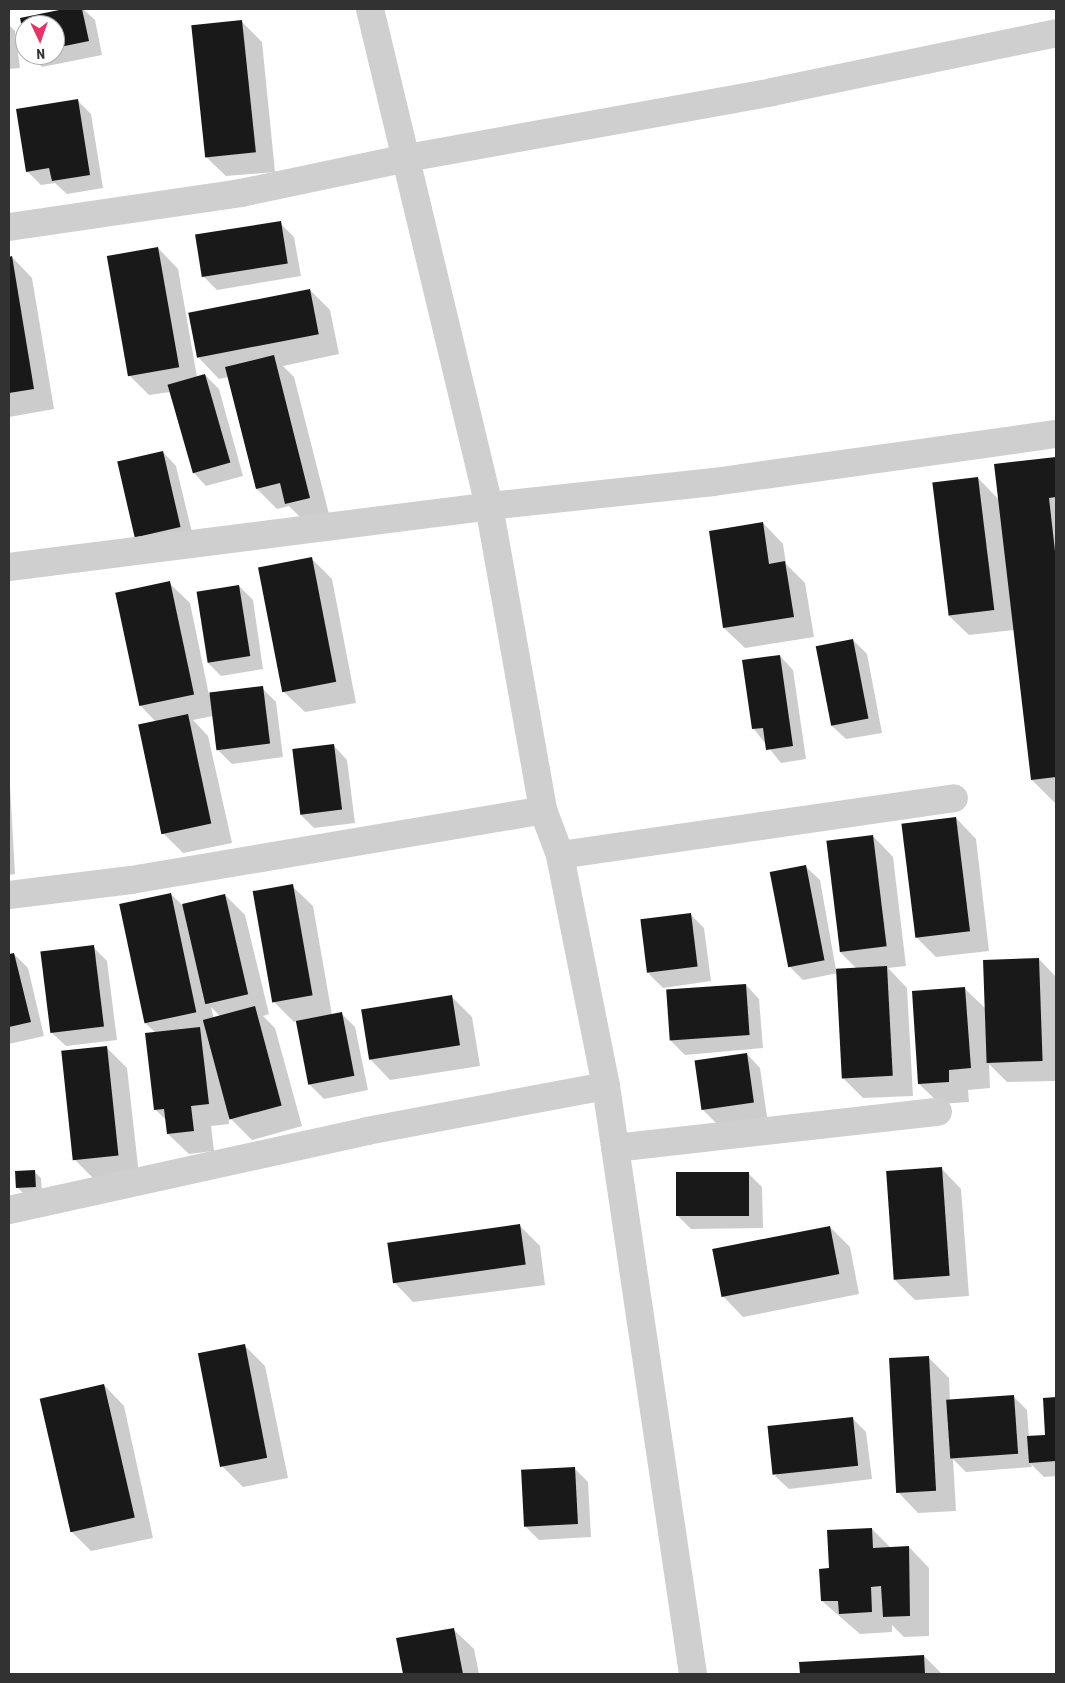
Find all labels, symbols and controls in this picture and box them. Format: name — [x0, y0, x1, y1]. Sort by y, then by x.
north arrow — [15, 15, 65, 65]
text: N — [36, 46, 45, 62]

